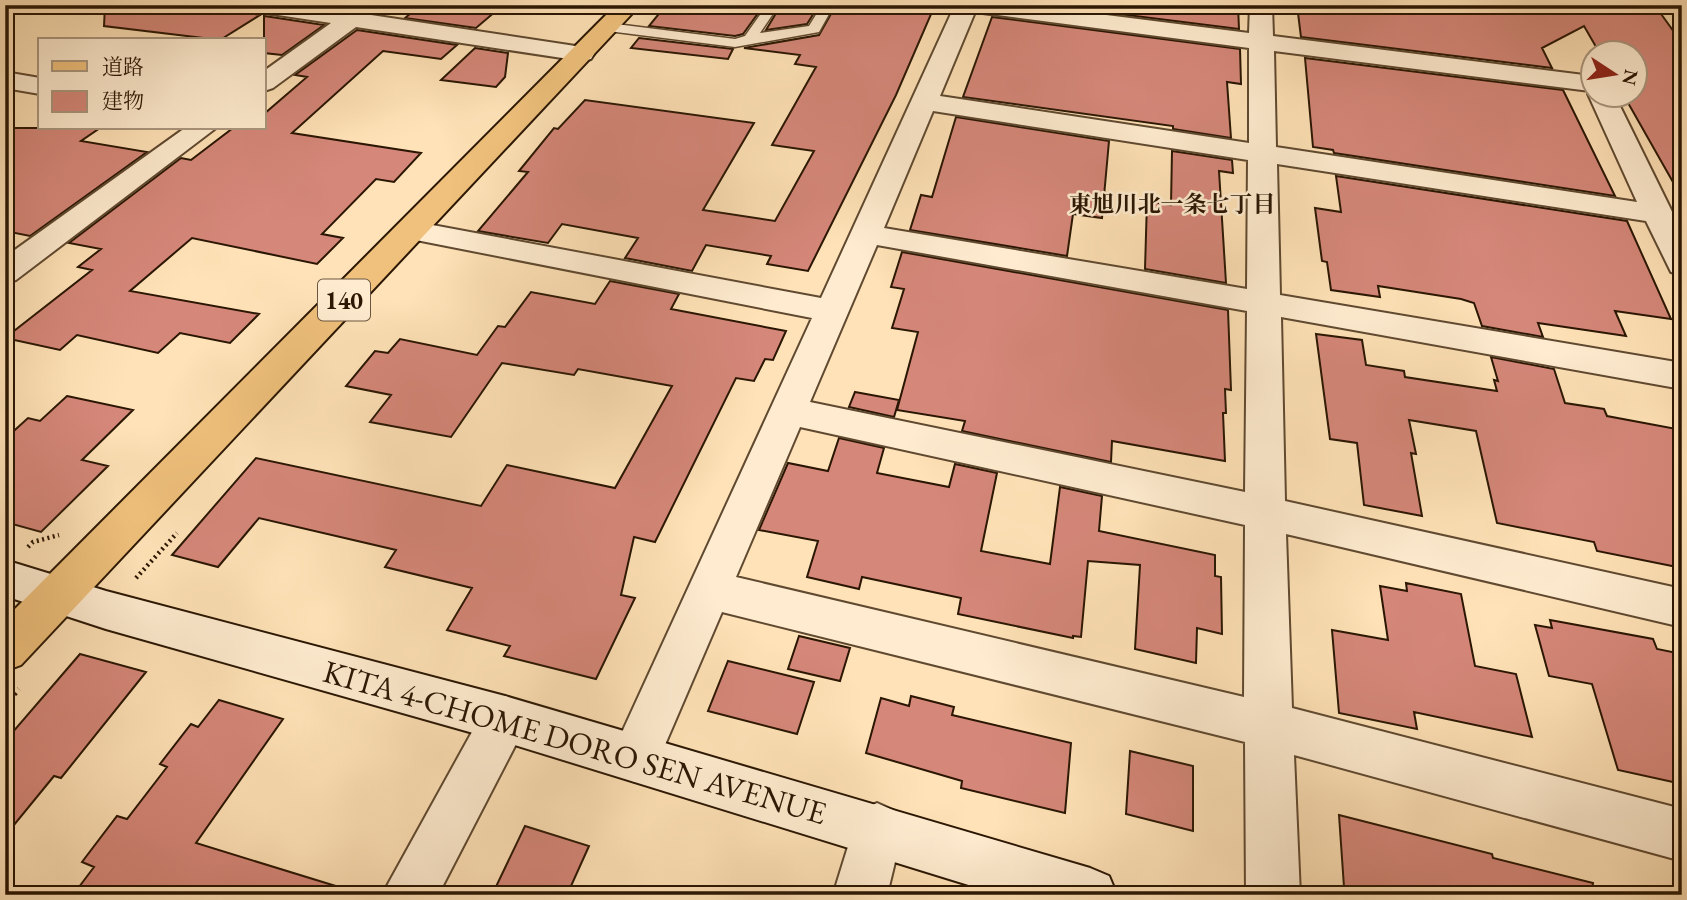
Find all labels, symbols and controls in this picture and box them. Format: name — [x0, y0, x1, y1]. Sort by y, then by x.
legend — [38, 38, 266, 130]
north arrow — [1578, 38, 1648, 108]
text: 道路 — [102, 53, 144, 80]
text: N — [1616, 67, 1644, 88]
text: 建物 — [102, 87, 144, 114]
district label: 東旭川北一条七丁目 — [1069, 189, 1276, 219]
road number: 140 — [318, 279, 370, 320]
street label: KITA 4-CHOME DORO SEN AVENUE — [319, 650, 831, 834]

